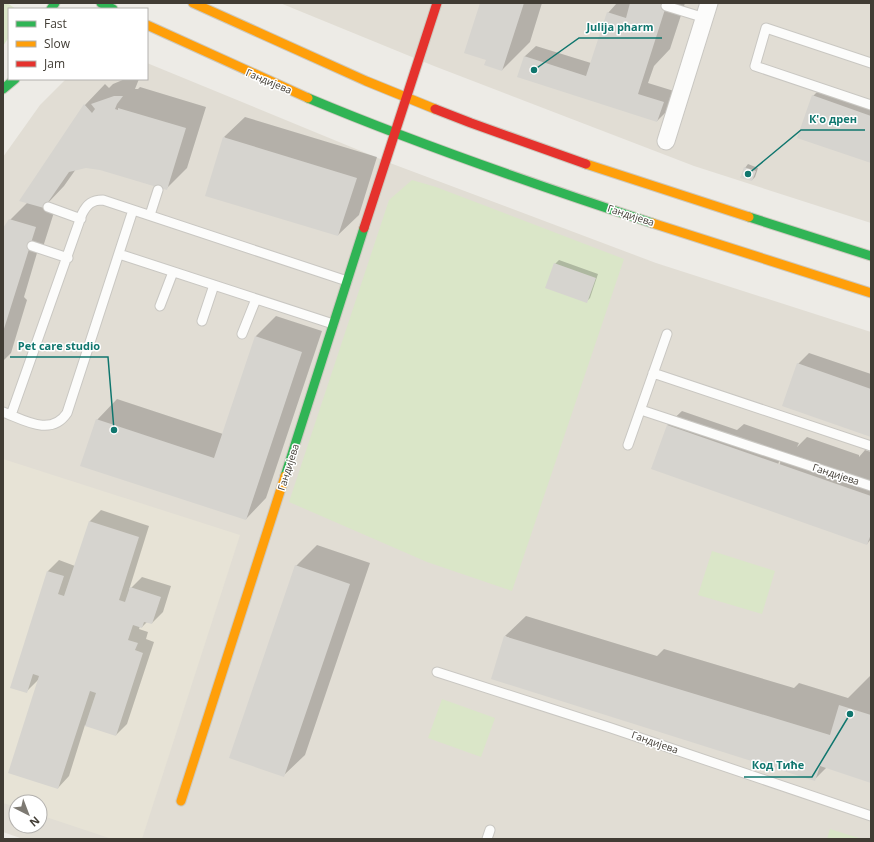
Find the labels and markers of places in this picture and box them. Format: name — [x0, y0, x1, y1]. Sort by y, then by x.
callout: Julija pharm — [579, 15, 662, 38]
callout: К'о дрен — [801, 107, 865, 130]
callout: Pet care studio — [10, 334, 108, 357]
callout: Код Тиће — [744, 754, 812, 777]

